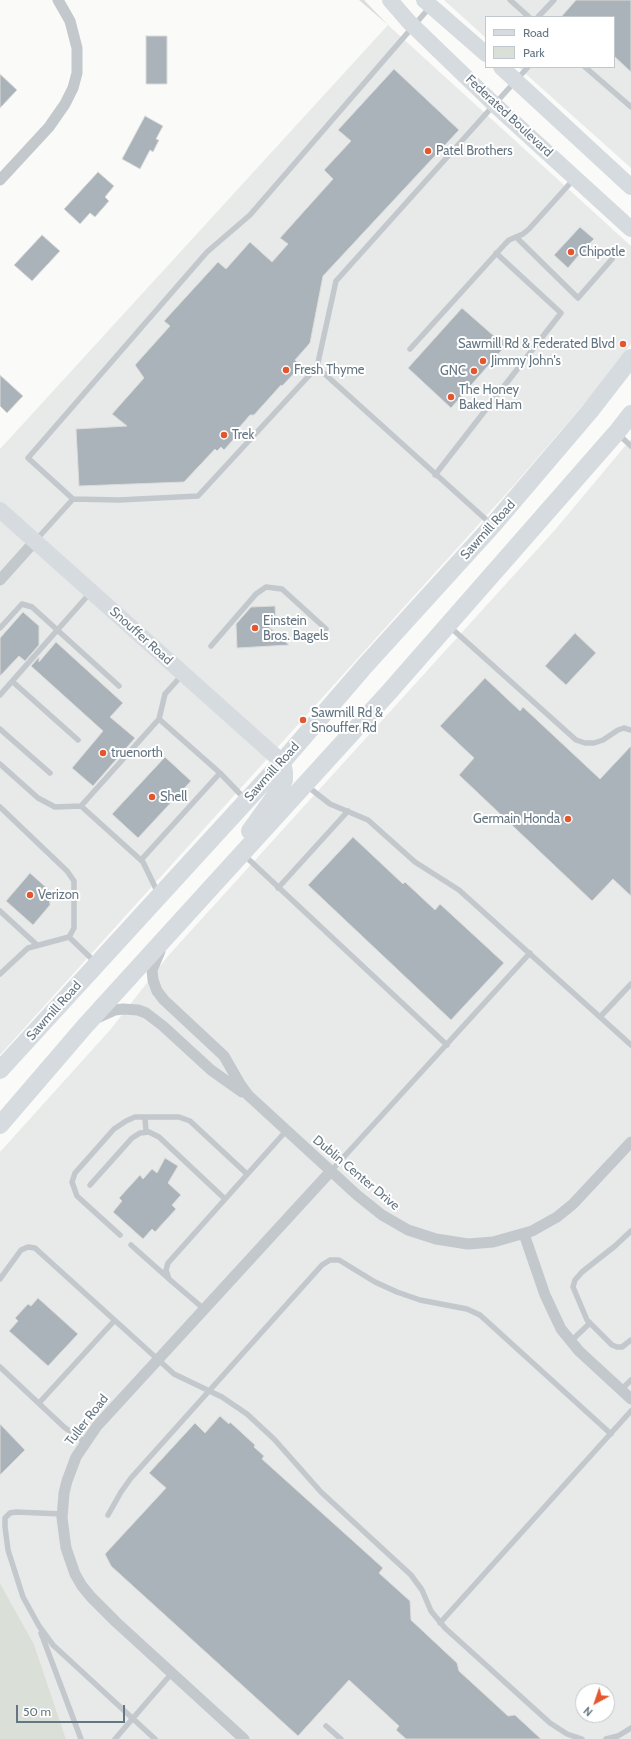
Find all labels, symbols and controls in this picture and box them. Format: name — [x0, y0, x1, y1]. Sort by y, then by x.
legend — [485, 16, 615, 68]
text: Road — [523, 25, 549, 40]
text: Park — [523, 45, 545, 60]
street label: Federated Boulevard — [462, 72, 556, 160]
place label: Patel Brothers — [436, 143, 513, 159]
marker: Patel Brothers — [423, 146, 433, 156]
place label: Chipotle — [579, 244, 625, 260]
marker: Chipotle — [566, 247, 576, 257]
place label: Sawmill Rd & Federated Blvd — [458, 336, 615, 352]
marker: Sawmill Rd & Federated Blvd — [618, 339, 628, 349]
place label: Jimmy John's — [491, 353, 561, 369]
marker: Jimmy John's — [478, 356, 488, 366]
place label: Fresh Thyme — [294, 362, 364, 378]
place label: GNC — [440, 363, 466, 379]
marker: Fresh Thyme — [281, 365, 291, 375]
marker: GNC — [469, 366, 479, 376]
place label: The Honey Baked Ham — [459, 382, 522, 413]
marker: The Honey Baked Ham — [446, 392, 456, 402]
place label: Trek — [232, 427, 254, 443]
marker: Trek — [219, 430, 229, 440]
street label: Sawmill Road — [457, 497, 519, 563]
street label: Snouffer Road — [106, 604, 176, 668]
place label: Einstein Bros. Bagels — [263, 613, 328, 644]
marker: Einstein Bros. Bagels — [250, 623, 260, 633]
place label: Sawmill Rd & Snouffer Rd — [311, 705, 383, 736]
marker: Sawmill Rd & Snouffer Rd — [298, 715, 308, 725]
street label: Sawmill Road — [241, 739, 303, 805]
place label: truenorth — [111, 745, 163, 761]
marker: truenorth — [98, 748, 108, 758]
place label: Shell — [160, 789, 187, 805]
marker: Shell — [147, 792, 157, 802]
place label: Germain Honda — [473, 811, 560, 827]
marker: Germain Honda — [563, 814, 573, 824]
place label: Verizon — [38, 887, 79, 903]
marker: Verizon — [25, 890, 35, 900]
street label: Sawmill Road — [23, 978, 85, 1044]
street label: Dublin Center Drive — [310, 1132, 402, 1214]
street label: Tuller Road — [62, 1391, 112, 1449]
north arrow — [575, 1683, 615, 1723]
scale bar — [18, 1697, 127, 1723]
text: 50 m — [23, 1704, 51, 1719]
text: N — [580, 1704, 595, 1719]

